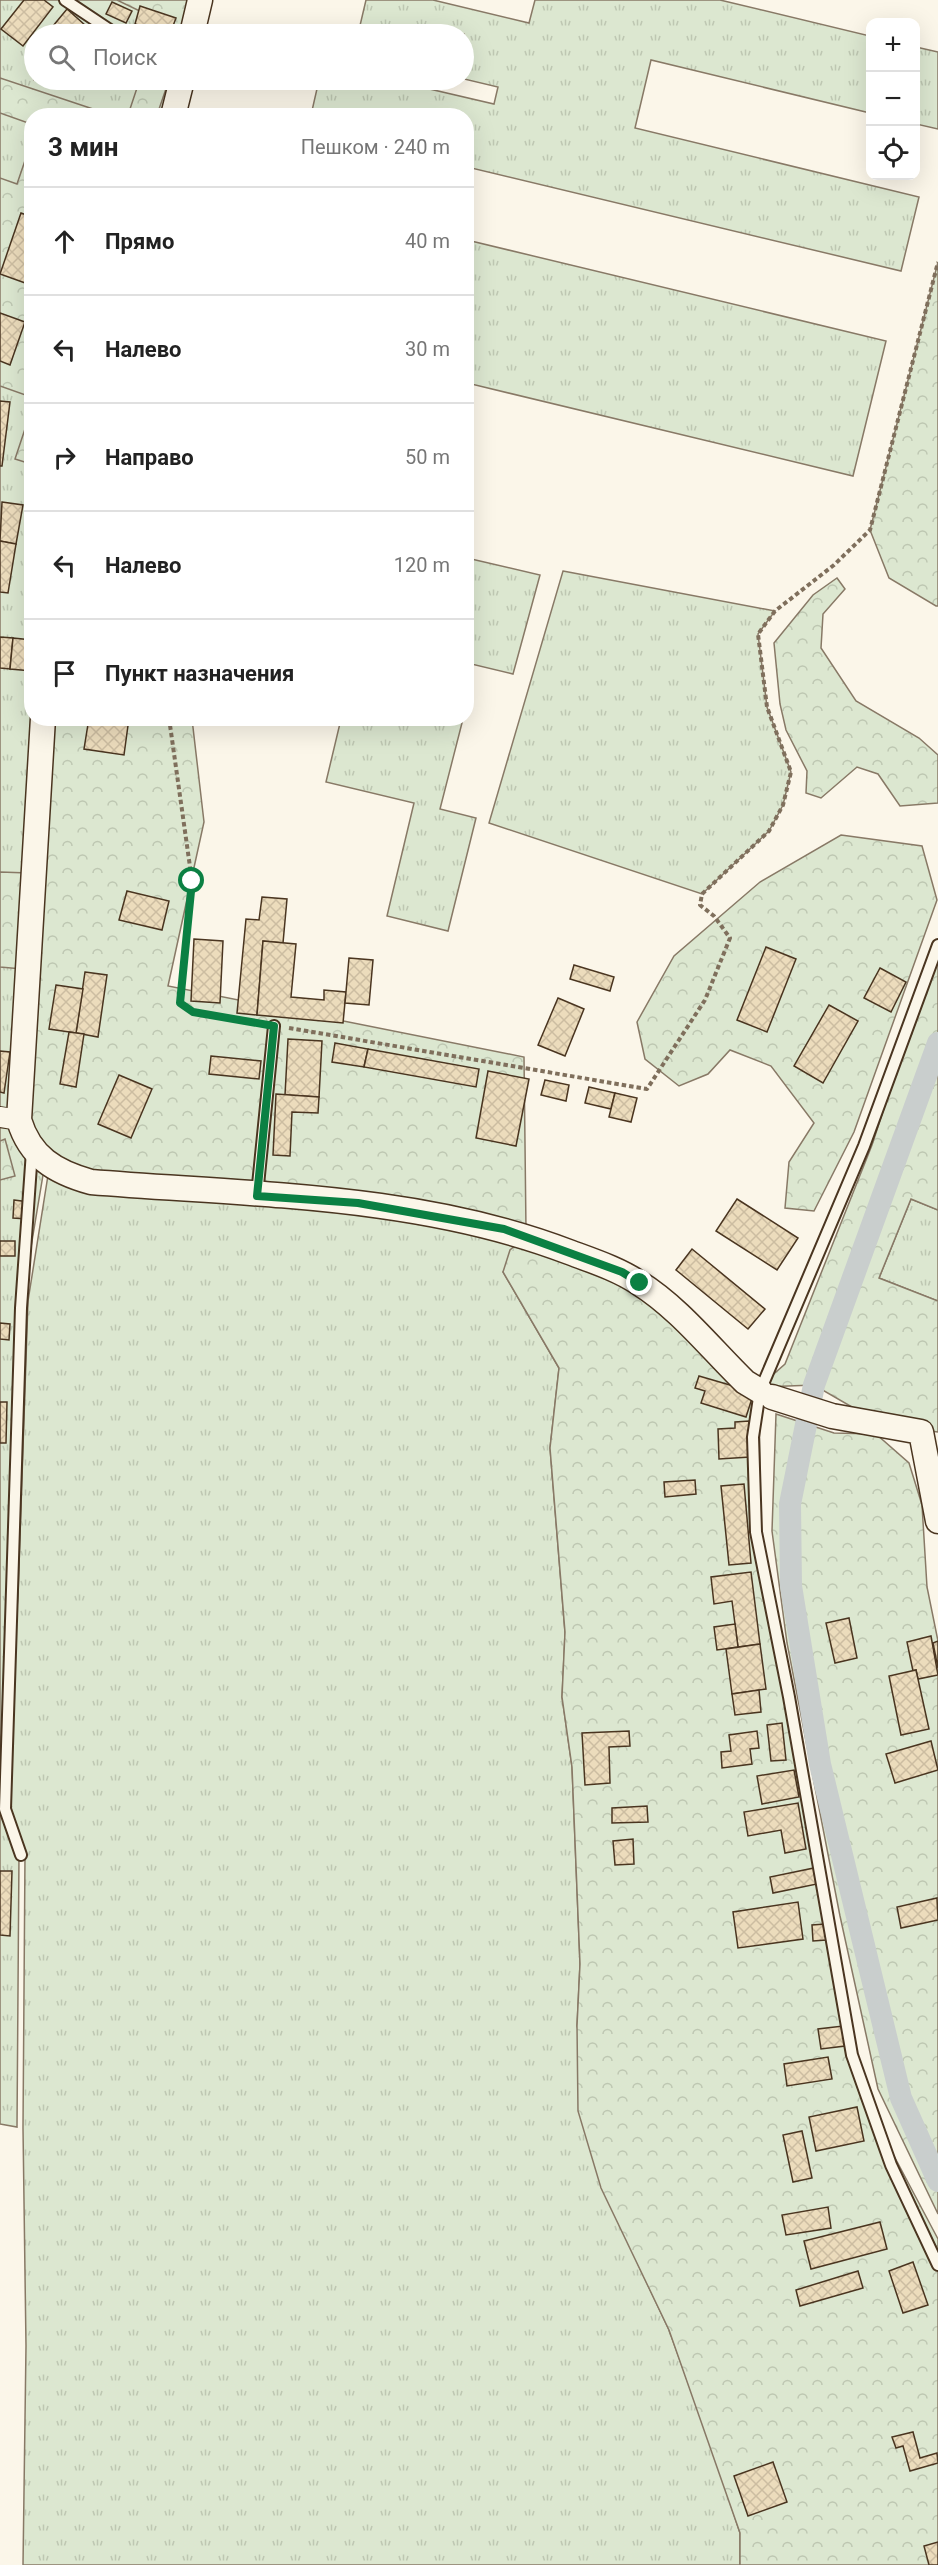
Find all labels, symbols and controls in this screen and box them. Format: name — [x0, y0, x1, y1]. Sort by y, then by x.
map controls — [866, 18, 920, 180]
button: + — [866, 18, 920, 72]
search box — [24, 24, 474, 90]
icon: search — [45, 41, 78, 74]
text: Поиск — [93, 45, 157, 70]
button: − — [866, 72, 920, 126]
button: locate — [866, 126, 920, 180]
text: 3 мин — [48, 132, 119, 162]
text: Пешком · 240 m — [301, 135, 450, 159]
icon: ahead — [48, 225, 81, 258]
text: Прямо — [105, 229, 174, 254]
text: 40 m — [405, 229, 450, 253]
icon: left — [48, 333, 81, 366]
text: Налево — [105, 337, 182, 362]
text: 30 m — [405, 337, 450, 361]
icon: right — [48, 441, 81, 474]
text: Направо — [105, 445, 194, 470]
text: 50 m — [405, 445, 450, 469]
icon: left — [48, 549, 81, 582]
text: Налево — [105, 553, 182, 578]
text: 120 m — [394, 553, 450, 577]
icon: arrive — [48, 657, 81, 690]
text: Пункт назначения — [105, 661, 294, 686]
route start — [178, 867, 204, 893]
route end — [626, 1269, 652, 1295]

